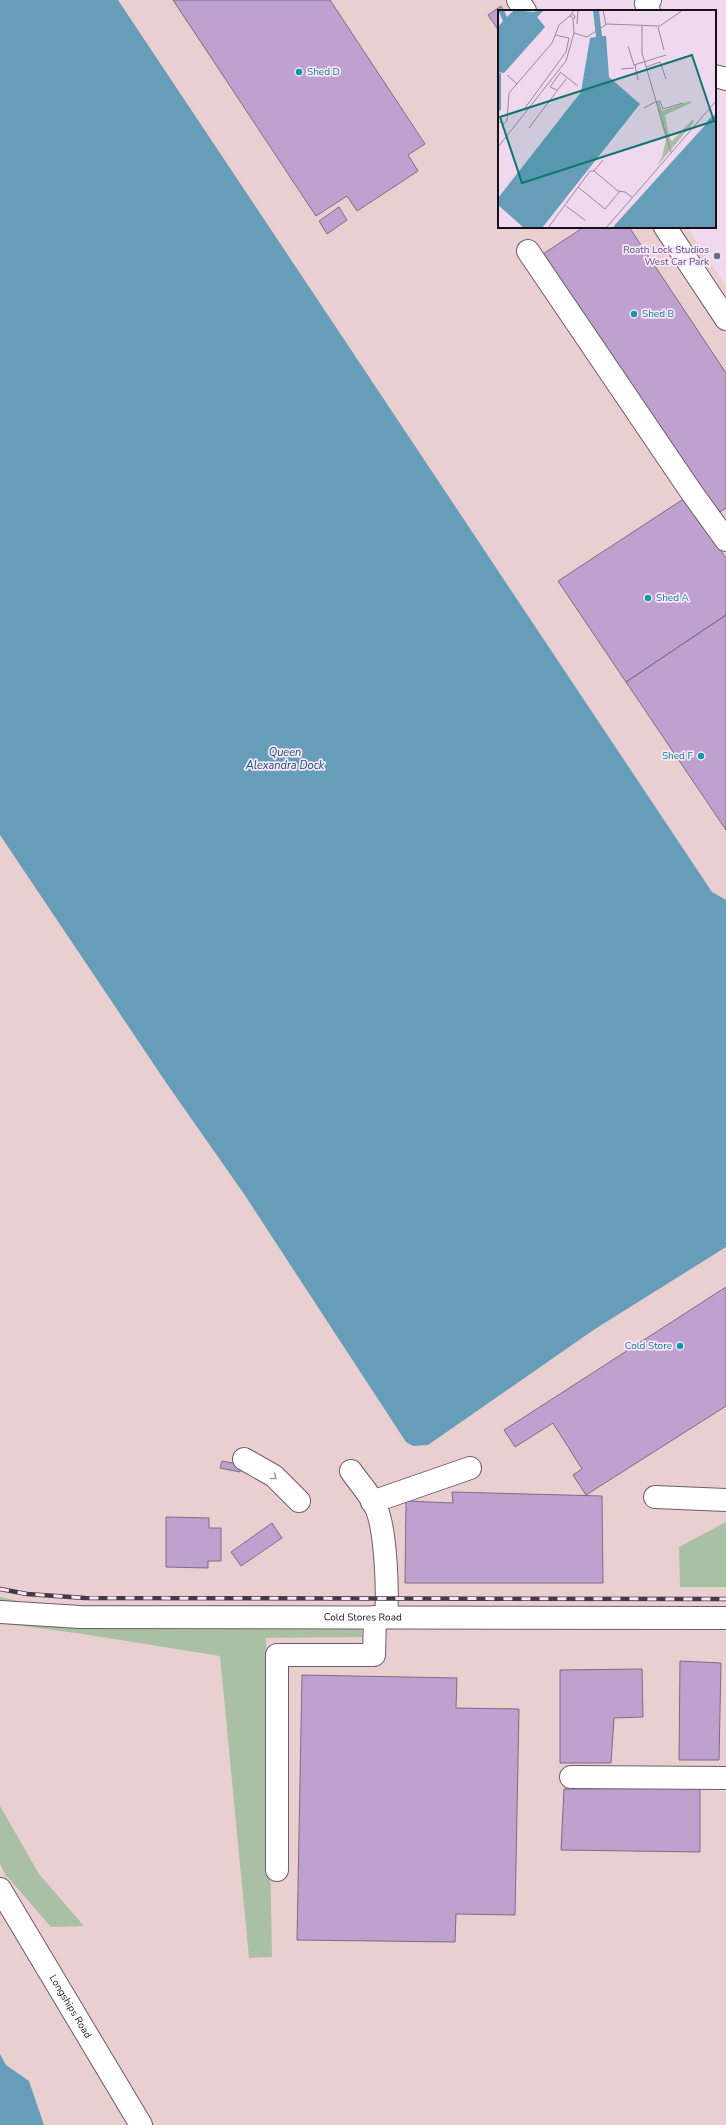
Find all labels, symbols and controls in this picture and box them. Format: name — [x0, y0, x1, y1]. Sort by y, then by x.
inset map — [498, 10, 716, 228]
place label: Shed D — [307, 65, 340, 79]
marker: Shed D — [294, 67, 304, 77]
place label: Roath Lock Studios West Car Park — [623, 243, 710, 269]
marker: Roath Lock Studios West Car Park — [712, 251, 722, 261]
place label: Shed B — [642, 307, 675, 321]
marker: Shed B — [629, 309, 639, 319]
place label: Shed A — [656, 591, 690, 605]
marker: Shed A — [643, 593, 653, 603]
water label: Queen Alexandra Dock — [245, 745, 325, 773]
place label: Shed F — [662, 749, 694, 763]
marker: Shed F — [696, 751, 706, 761]
place label: Cold Store — [625, 1339, 672, 1353]
marker: Cold Store — [675, 1341, 685, 1351]
one-way arrow — [269, 1473, 277, 1480]
street label: Cold Stores Road — [324, 1610, 402, 1624]
street label: Longships Road — [46, 1972, 95, 2041]

